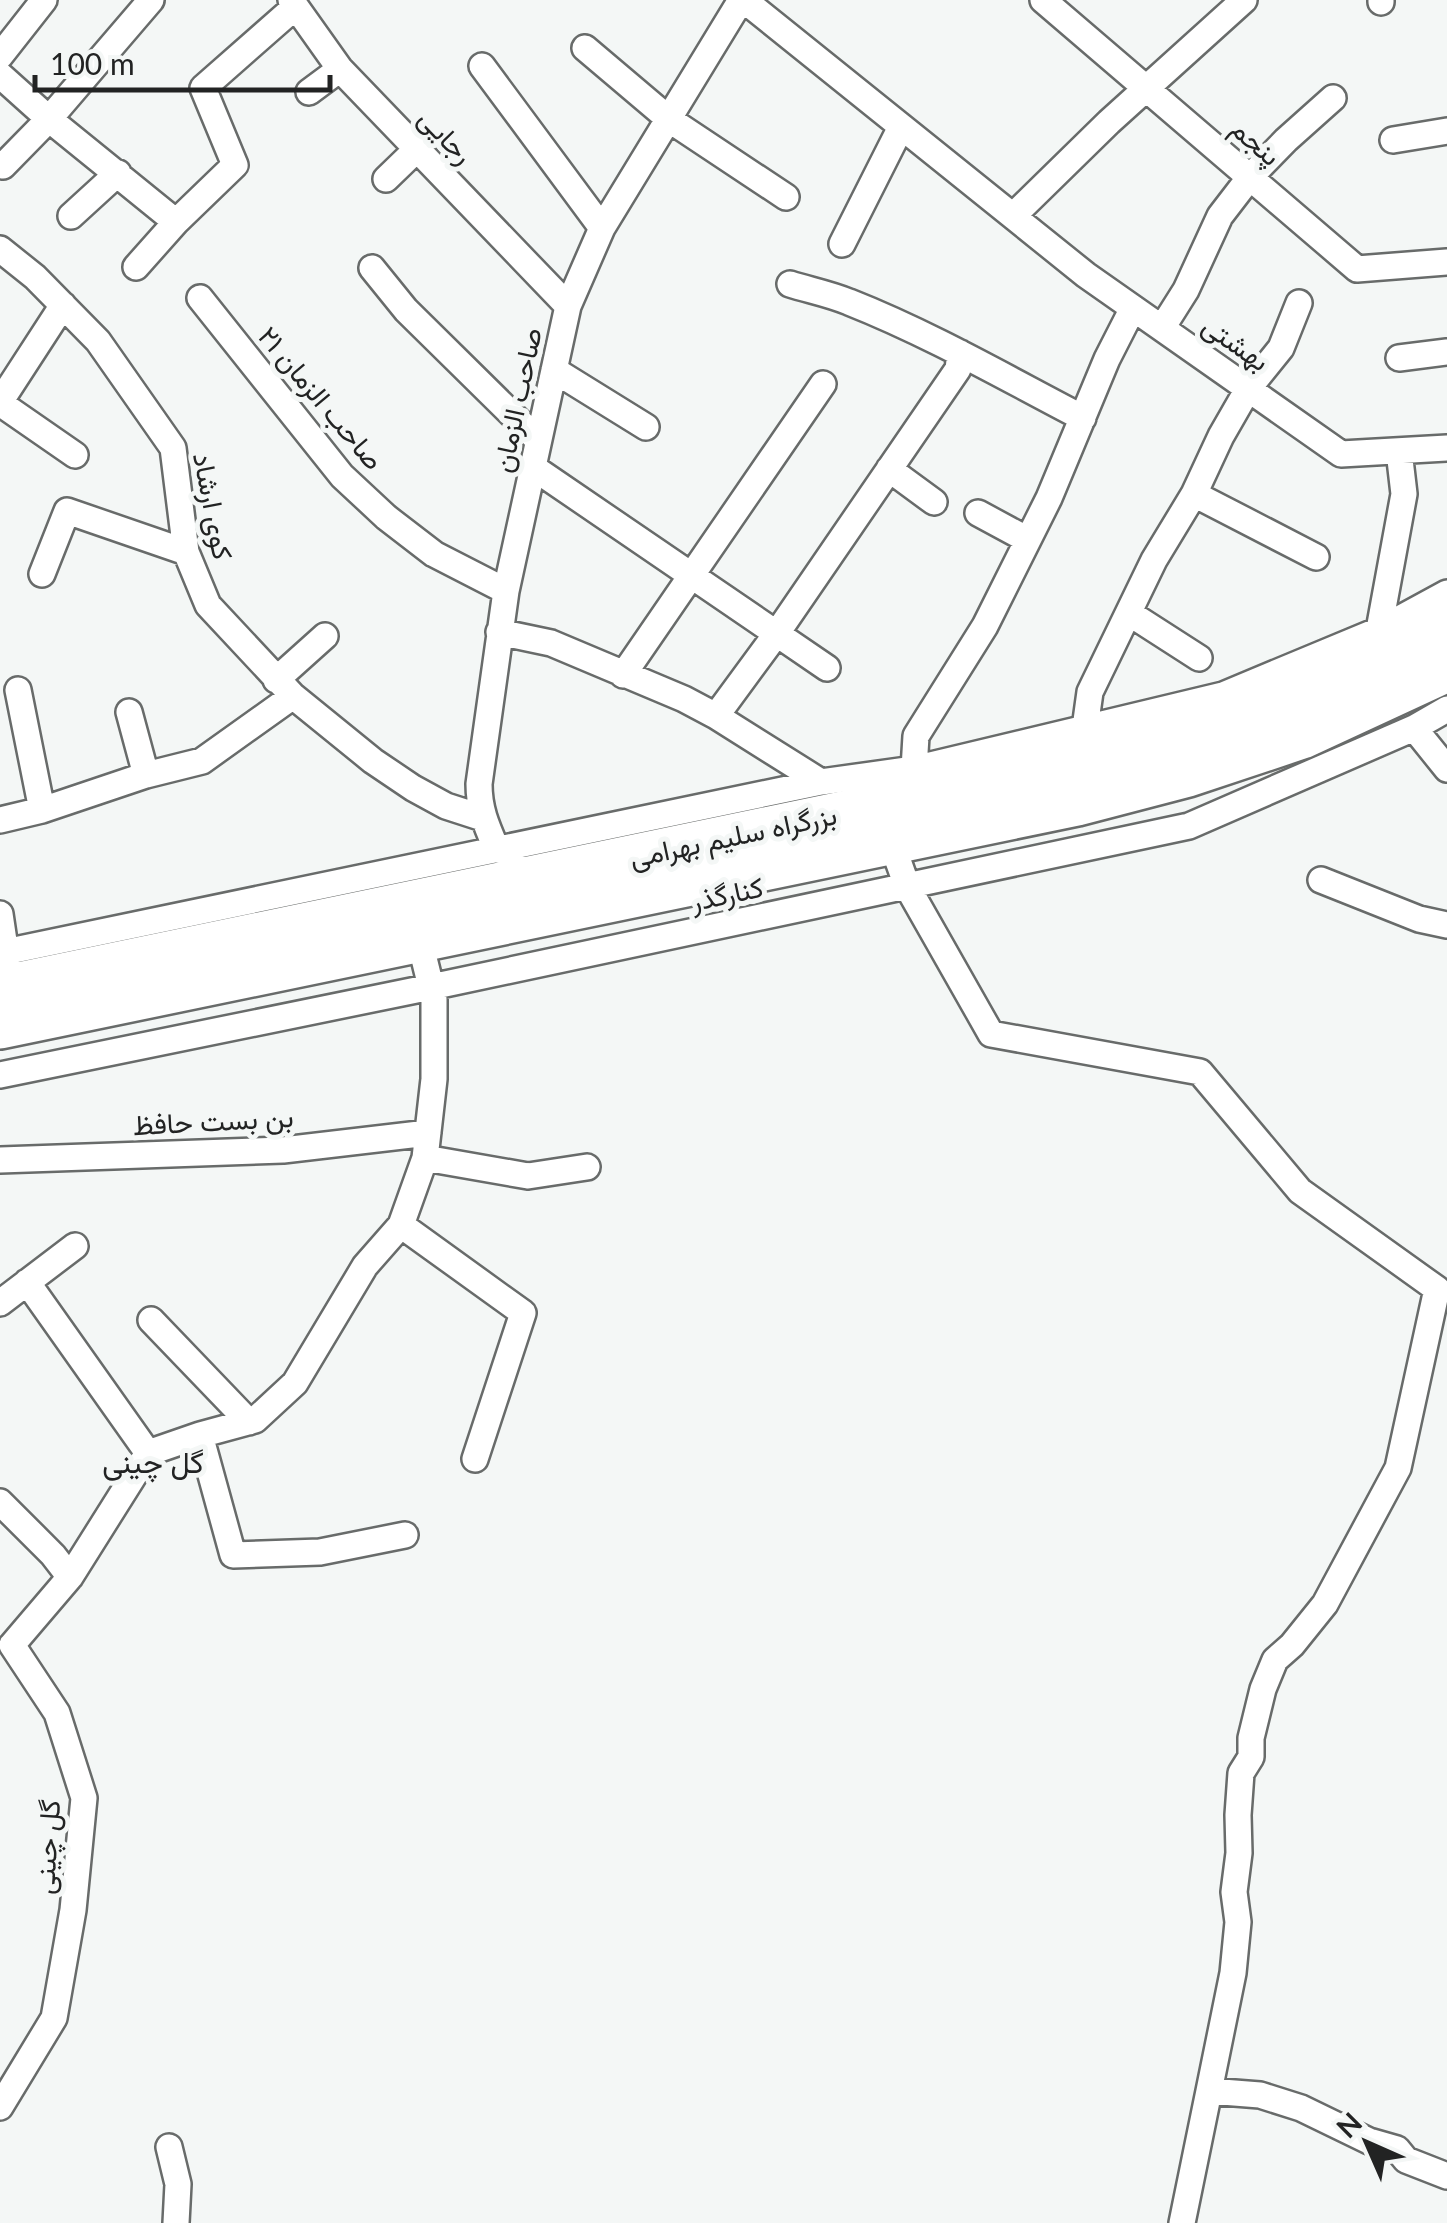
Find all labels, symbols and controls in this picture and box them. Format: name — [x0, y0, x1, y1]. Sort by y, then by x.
scale bar — [35, 30, 330, 92]
text: 100 m — [50, 45, 135, 81]
street label: رجایی — [411, 100, 481, 172]
street label: پنجم — [1223, 110, 1289, 174]
street label: بهشتی — [1195, 307, 1277, 379]
street label: صاحب الزمان ۲۱ — [250, 319, 392, 477]
street label: صاحب الزمان — [484, 324, 550, 476]
street label: کوی ارشاد — [185, 449, 241, 563]
street label: بزرگراه سلیم بهرامی — [626, 796, 840, 877]
street label: کنارگذر — [687, 869, 766, 919]
street label: بن بست حافظ — [132, 1099, 294, 1142]
district label: گل چینی — [102, 1443, 204, 1483]
street label: گل چینی — [26, 1798, 69, 1896]
north arrow — [1317, 2093, 1417, 2193]
text: N — [1329, 2105, 1368, 2144]

